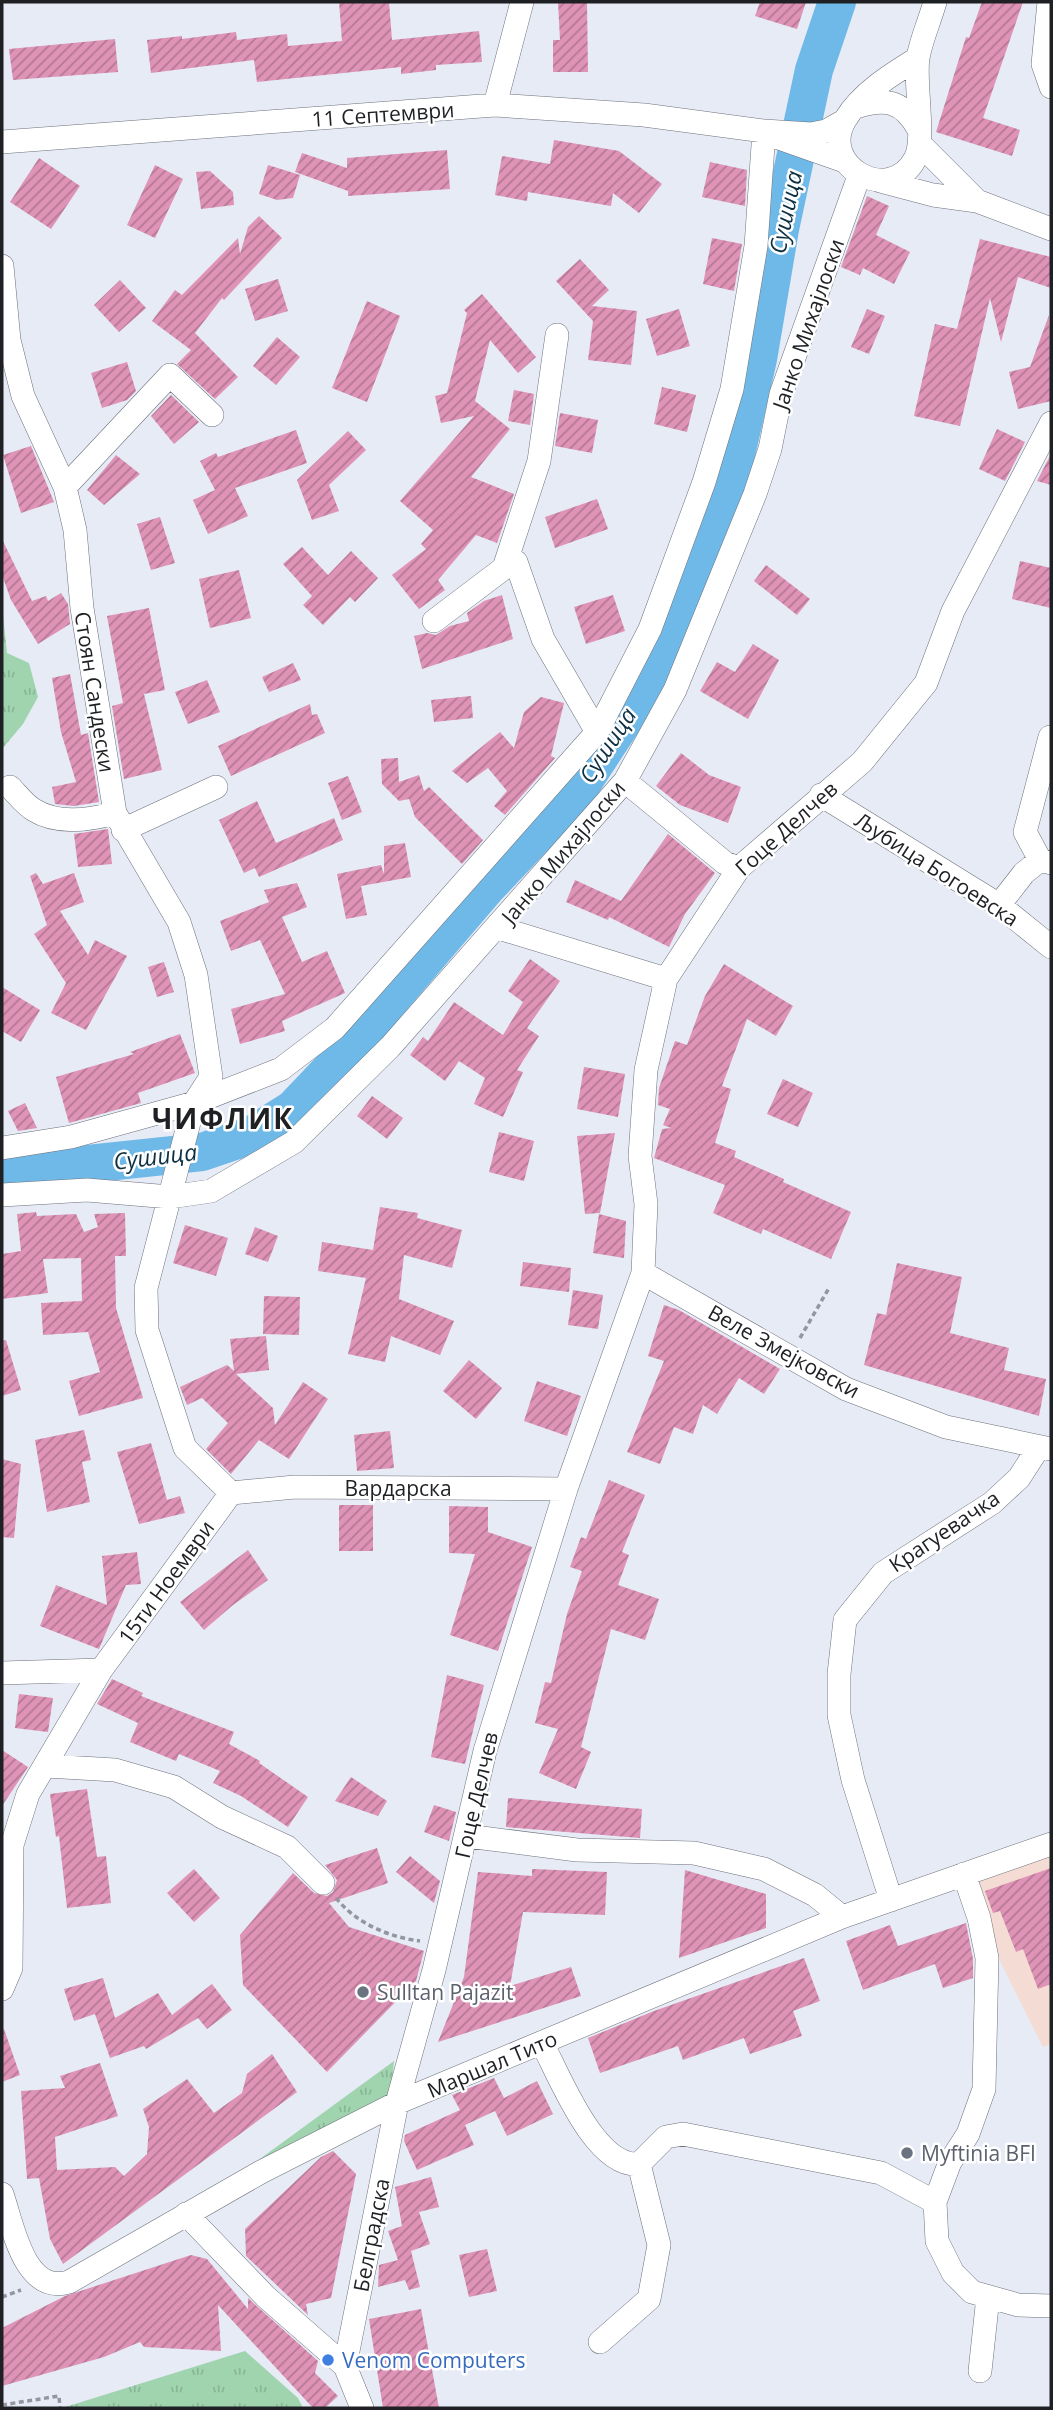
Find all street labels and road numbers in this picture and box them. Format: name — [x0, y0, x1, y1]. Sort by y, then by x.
street label: 11 Септември — [311, 95, 455, 133]
street label: Јанко Михајлоски — [765, 235, 850, 415]
street label: Стоян Сандески — [68, 610, 122, 774]
street label: Јанко Михајлоски — [494, 775, 631, 931]
street label: Гоце Делчев — [729, 775, 843, 881]
street label: Љубица Богоевска — [850, 806, 1024, 932]
street label: Веле Змејковски — [703, 1298, 865, 1404]
street label: Вардарска — [344, 1474, 452, 1502]
street label: Крагуевачка — [883, 1484, 1005, 1578]
street label: 15ти Ноември — [112, 1515, 220, 1649]
street label: Гоце Делчев — [448, 1729, 504, 1861]
street label: Маршал Тито — [423, 2024, 561, 2104]
street label: Белградска — [346, 2176, 396, 2294]

